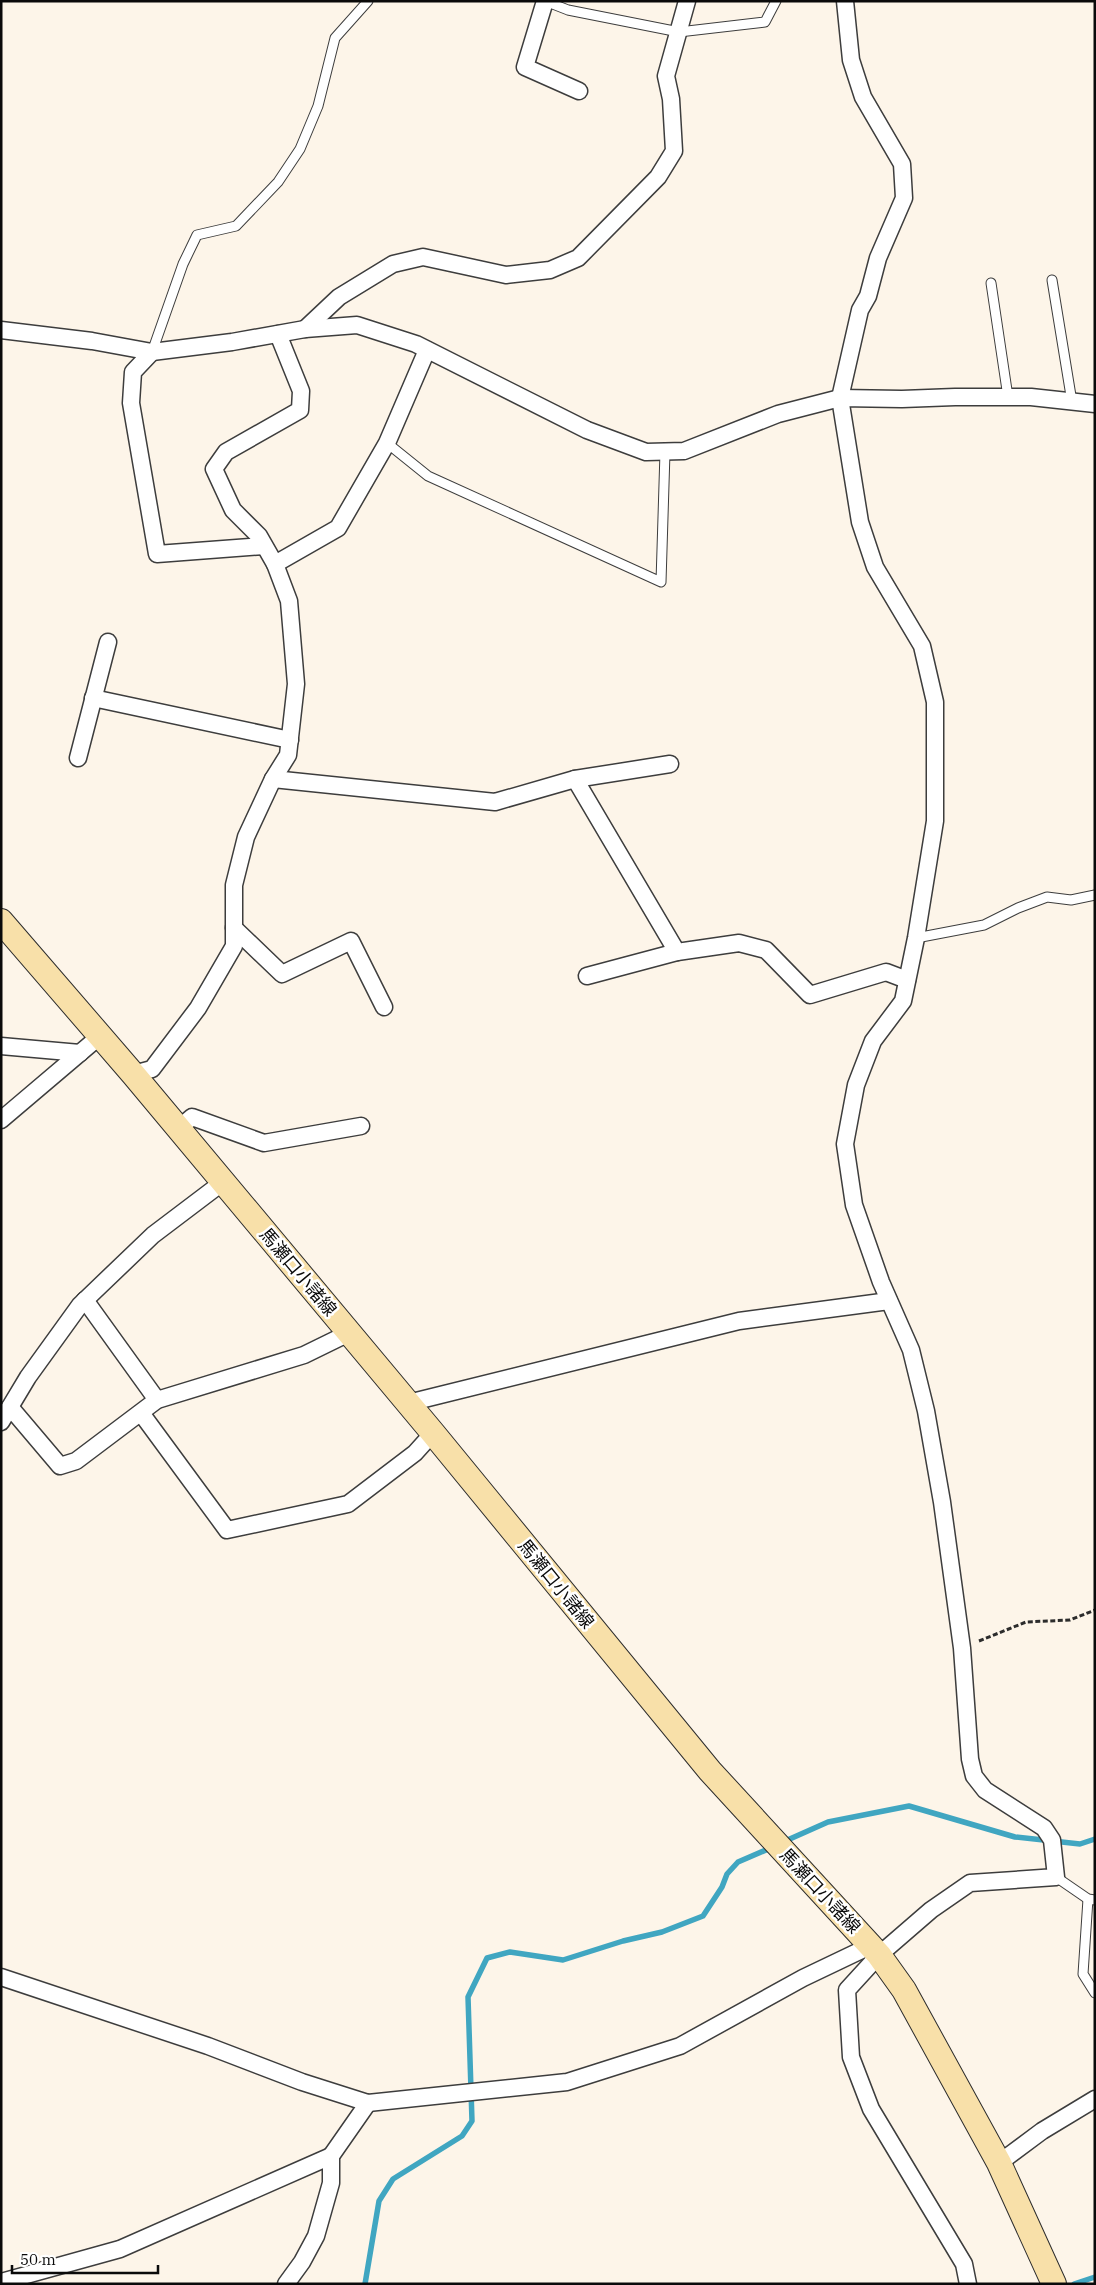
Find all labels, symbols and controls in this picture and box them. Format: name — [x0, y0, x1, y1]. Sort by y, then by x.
street label: 馬瀬口小諸線 — [255, 1223, 342, 1320]
street label: 馬瀬口小諸線 — [513, 1534, 599, 1633]
street label: 馬瀬口小諸線 — [775, 1843, 866, 1938]
scale bar — [12, 2242, 159, 2274]
text: 50 m — [20, 2250, 56, 2269]

